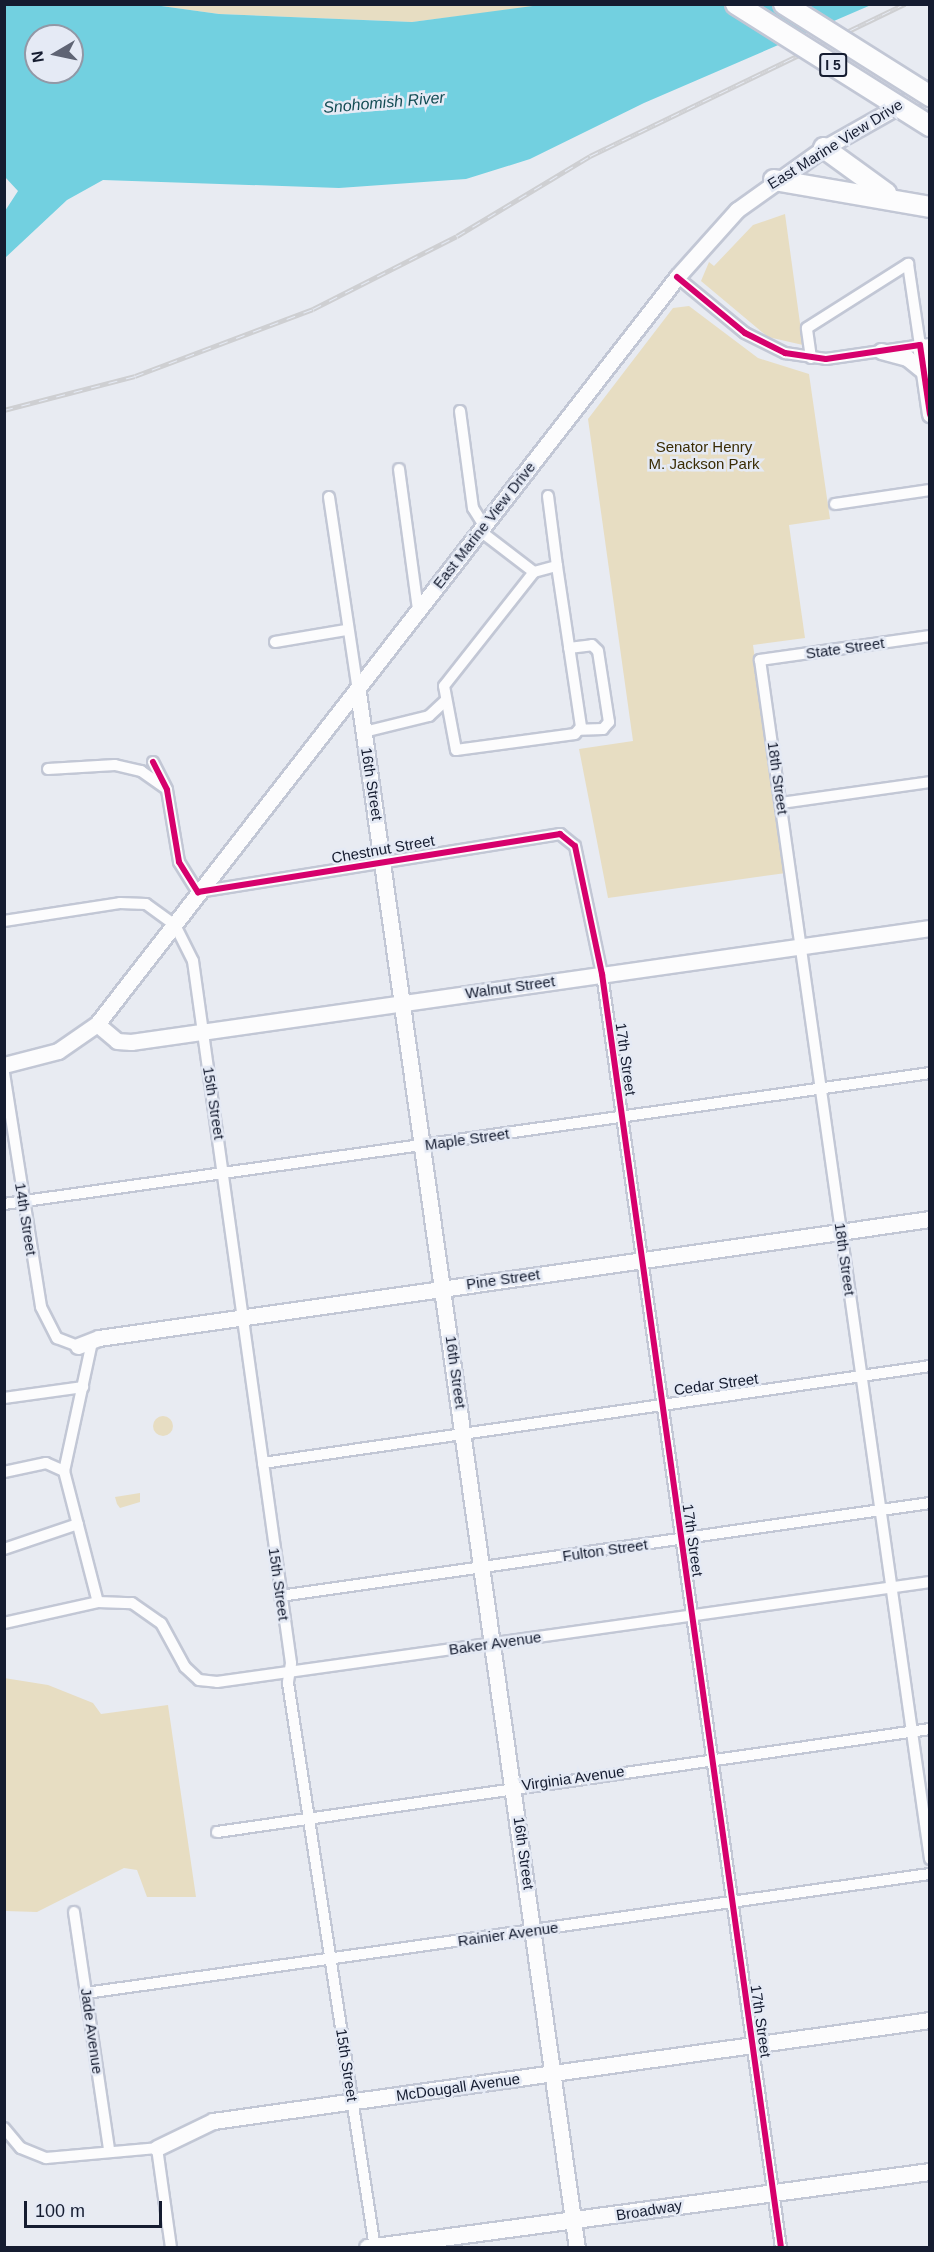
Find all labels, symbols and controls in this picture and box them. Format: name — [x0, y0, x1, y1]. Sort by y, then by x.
north arrow — [24, 24, 84, 84]
text: N — [28, 50, 47, 64]
road number: I 5 — [818, 54, 848, 76]
water label: Snohomish River — [322, 88, 446, 118]
street label: East Marine View Drive — [764, 95, 906, 193]
park label: Senator Henry M. Jackson Park — [649, 437, 759, 472]
street label: East Marine View Drive — [429, 458, 539, 592]
street label: State Street — [805, 634, 885, 662]
street label: 18th Street — [764, 740, 792, 816]
street label: 16th Street — [357, 746, 387, 822]
street label: Chestnut Street — [330, 831, 436, 867]
street label: Walnut Street — [464, 972, 556, 1002]
street label: 17th Street — [612, 1021, 640, 1097]
street label: 15th Street — [199, 1065, 229, 1141]
street label: Maple Street — [424, 1124, 510, 1154]
street label: 14th Street — [11, 1181, 41, 1257]
street label: 18th Street — [831, 1221, 859, 1297]
street label: Pine Street — [465, 1265, 541, 1293]
street label: 16th Street — [442, 1334, 470, 1410]
street label: Cedar Street — [673, 1369, 759, 1399]
street label: 17th Street — [679, 1502, 707, 1578]
street label: Fulton Street — [561, 1535, 649, 1565]
street label: 15th Street — [265, 1546, 293, 1622]
street label: Baker Avenue — [447, 1628, 543, 1658]
street label: Virginia Avenue — [520, 1762, 626, 1794]
street label: 16th Street — [510, 1815, 538, 1891]
street label: Rainier Avenue — [456, 1918, 560, 1950]
street label: 17th Street — [747, 1983, 775, 2059]
street label: Jade Avenue — [77, 1987, 107, 2075]
street label: 15th Street — [332, 2027, 362, 2103]
street label: McDougall Avenue — [395, 2069, 521, 2105]
scale bar — [27, 2189, 165, 2227]
street label: Broadway — [615, 2196, 683, 2224]
text: 100 m — [35, 2201, 85, 2221]

